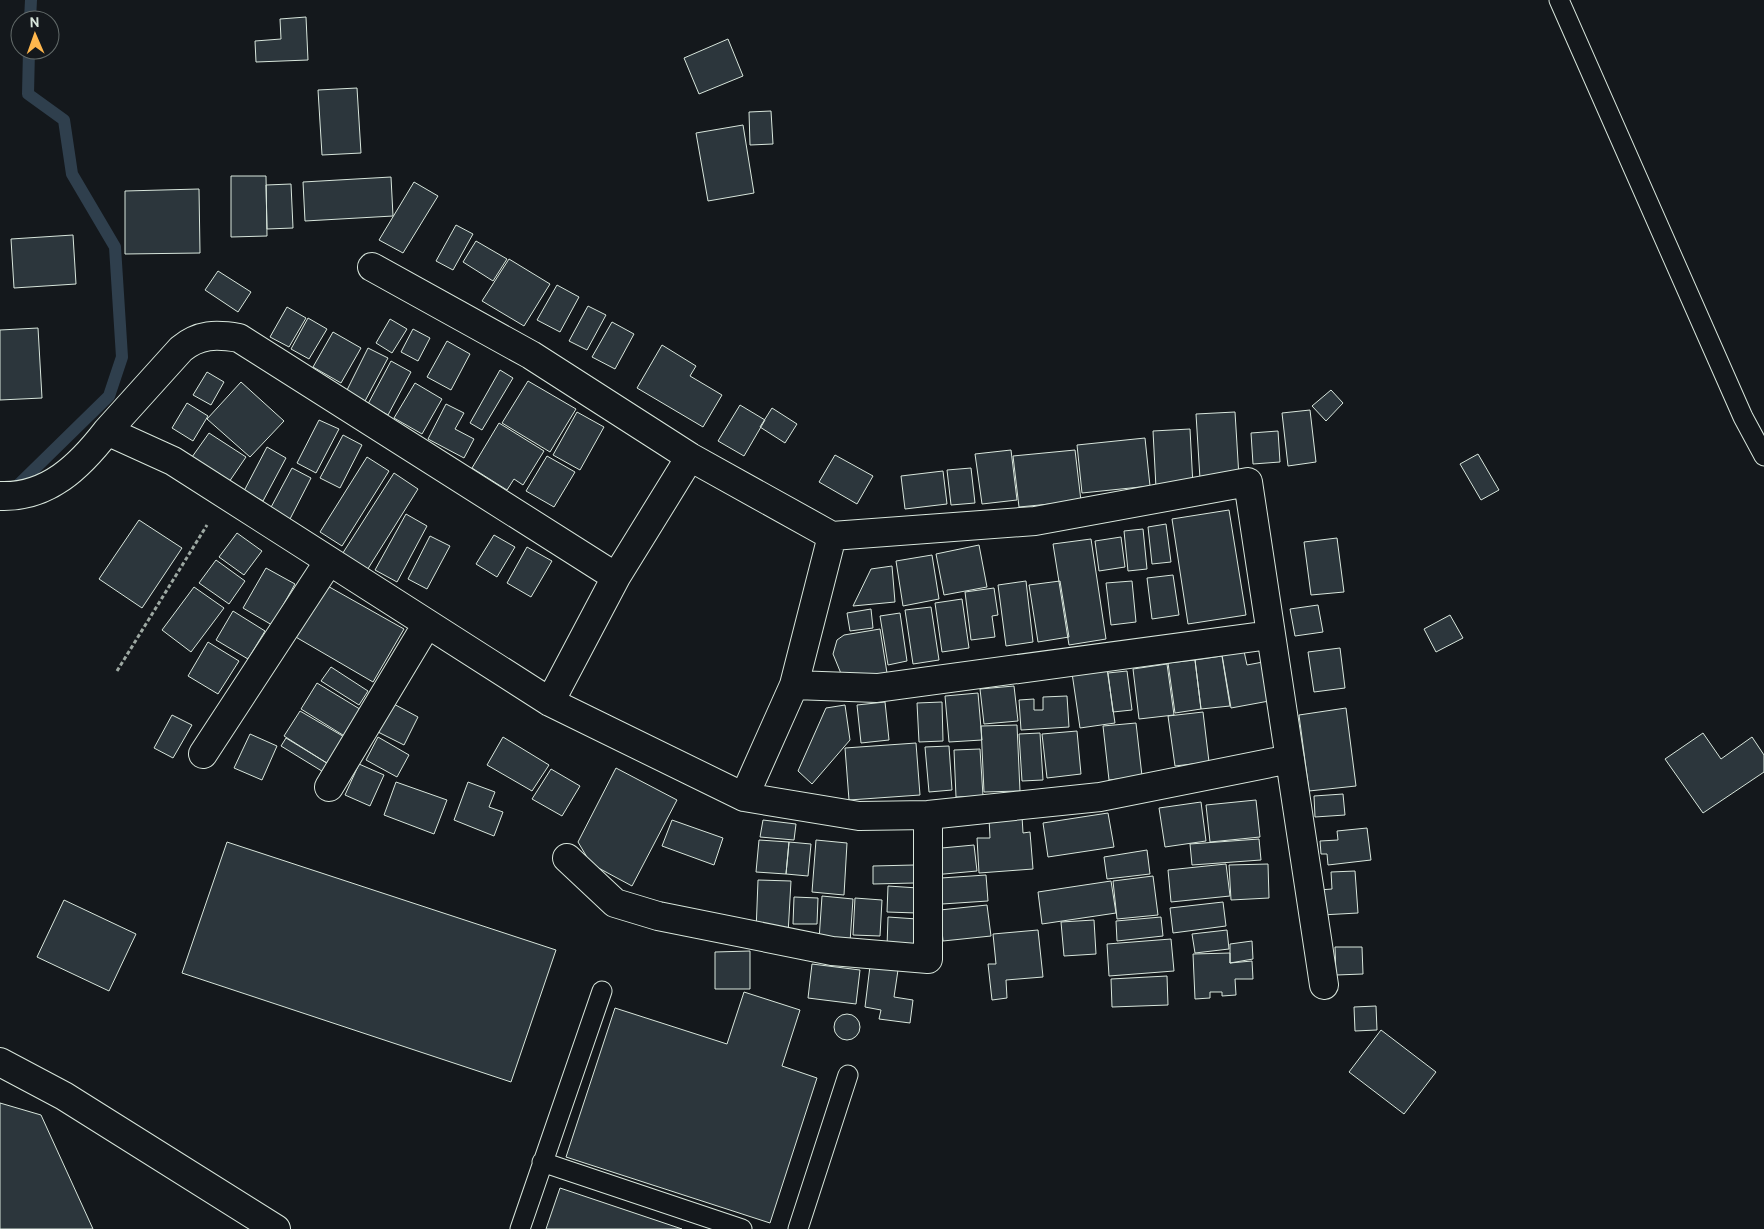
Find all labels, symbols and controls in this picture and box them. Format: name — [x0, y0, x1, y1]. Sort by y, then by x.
north arrow — [10, 10, 60, 60]
text: N — [29, 13, 40, 31]

